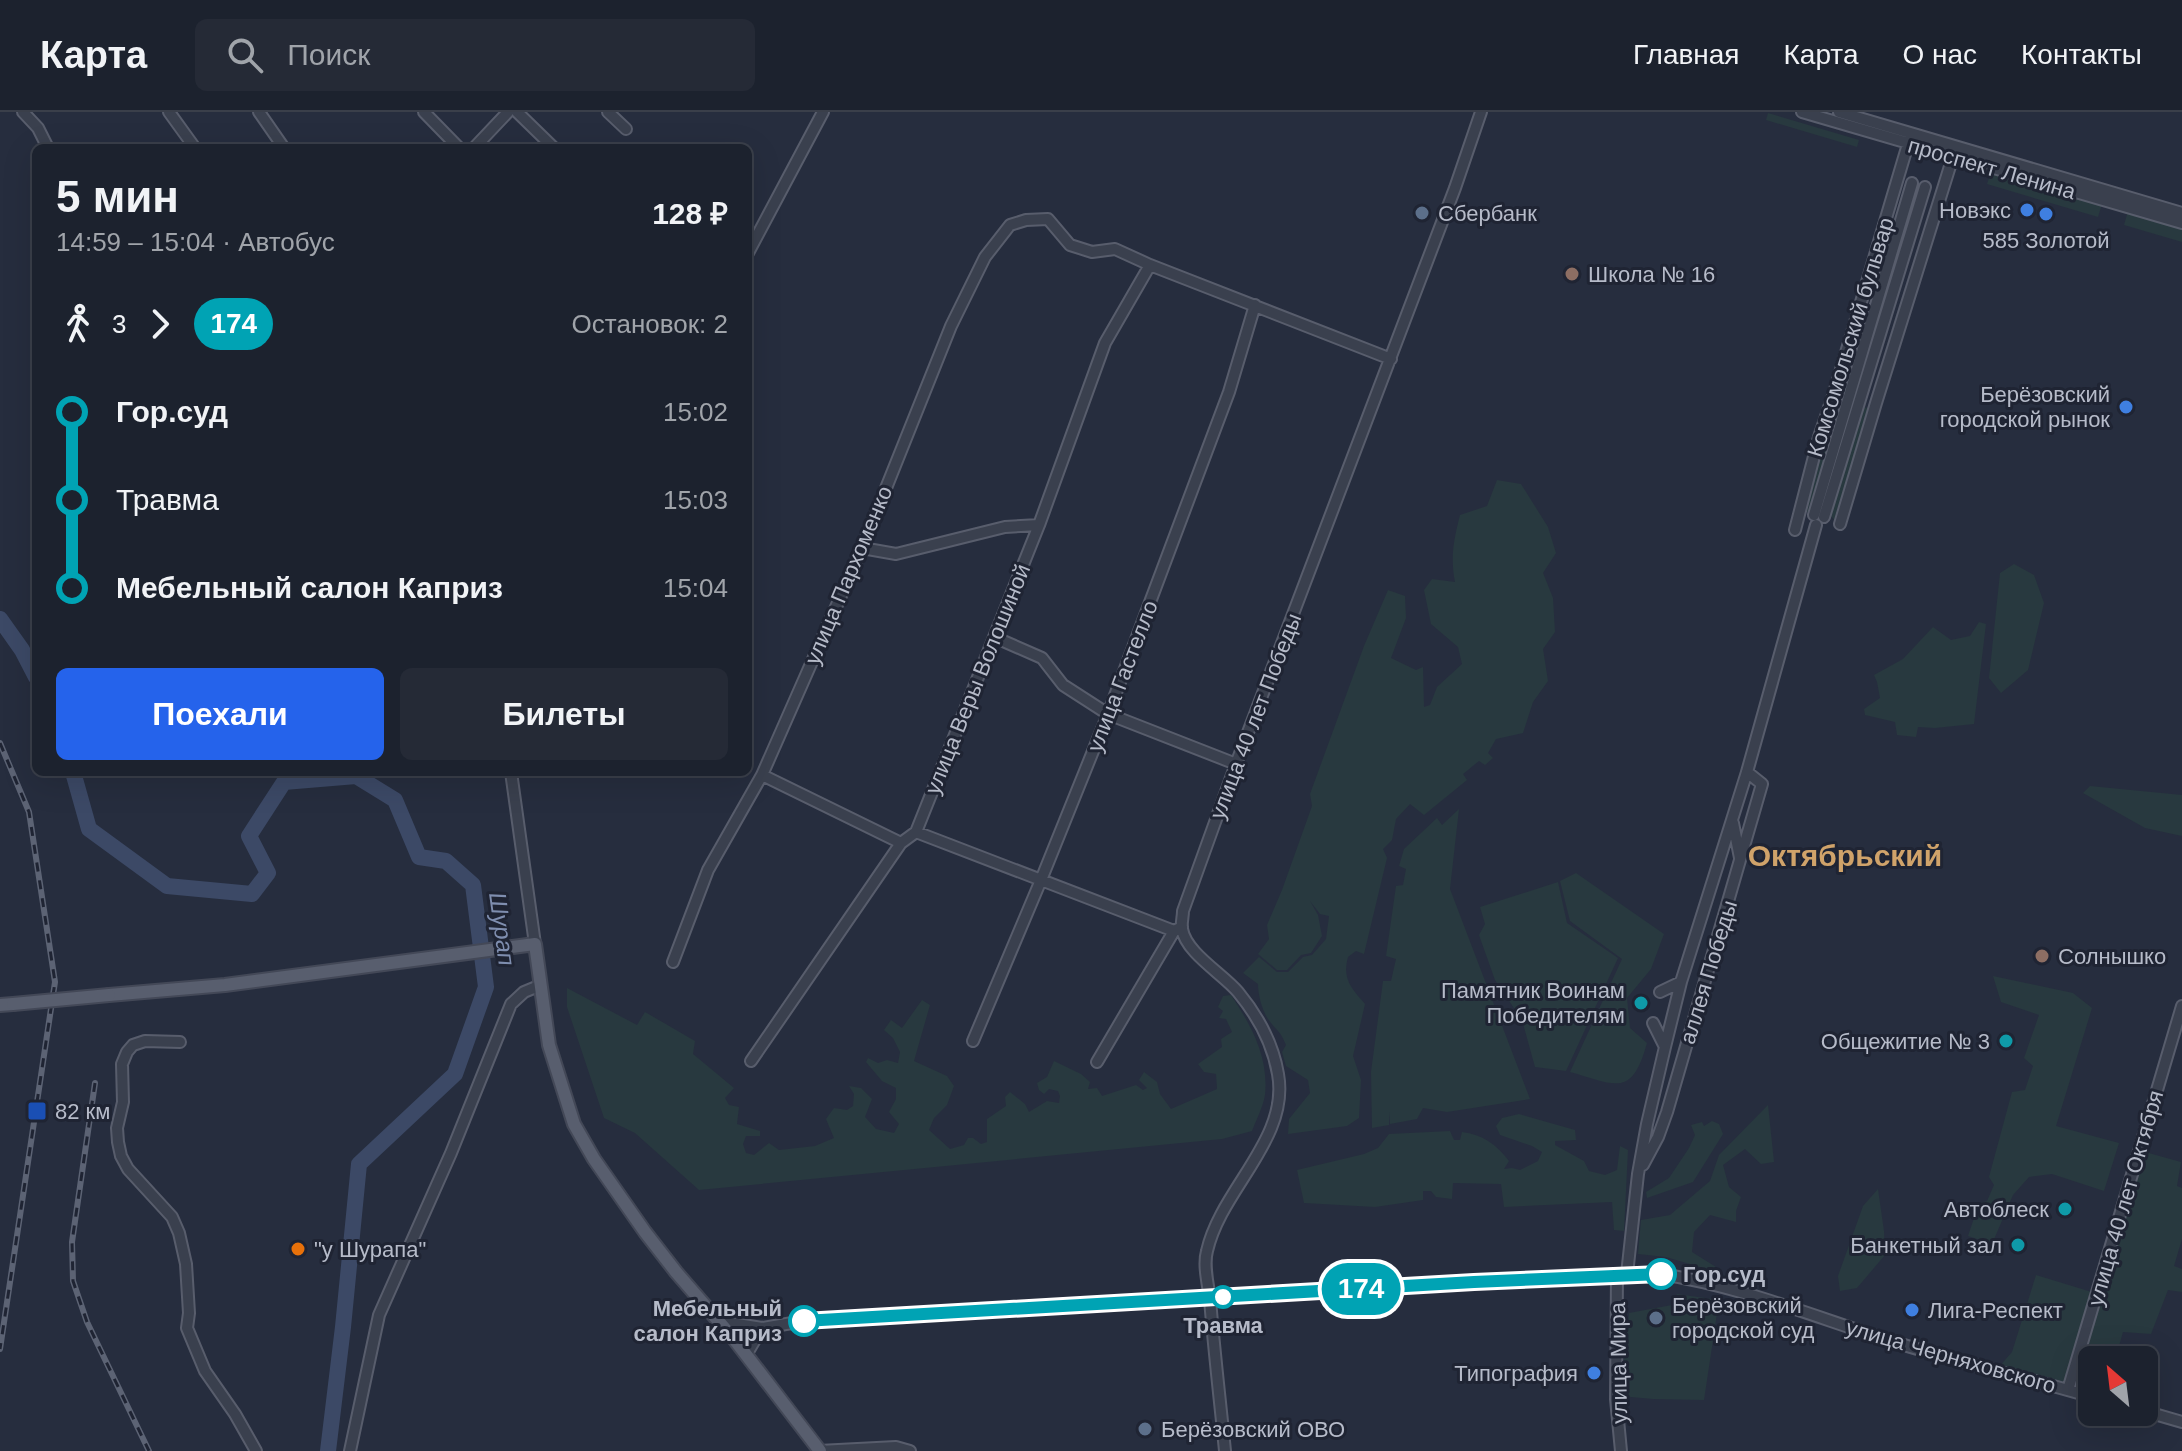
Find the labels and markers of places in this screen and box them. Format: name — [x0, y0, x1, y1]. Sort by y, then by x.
place label: Новэкс — [1939, 198, 2011, 223]
place label: Сбербанк — [1438, 201, 1537, 226]
marker: Новэкс — [2018, 201, 2036, 219]
marker: Сбербанк — [1413, 204, 1431, 222]
marker: 585 Золотой — [2037, 205, 2055, 223]
place label: 585 Золотой — [1982, 228, 2110, 253]
place label: Школа № 16 — [1588, 262, 1715, 287]
marker: Школа № 16 — [1563, 265, 1581, 283]
place label: Берёзовский городской рынок — [1940, 382, 2110, 432]
marker: Берёзовский городской рынок — [2117, 398, 2135, 416]
place label: Солнышко — [2058, 944, 2166, 969]
marker: Солнышко — [2033, 947, 2051, 965]
place label: Памятник Воинам Победителям — [1441, 978, 1625, 1028]
marker: Памятник Воинам Победителям — [1632, 994, 1650, 1012]
place label: Общежитие № 3 — [1821, 1029, 1990, 1054]
marker: Общежитие № 3 — [1997, 1032, 2015, 1050]
place label: 82 км — [55, 1099, 110, 1124]
marker: 82 км — [26, 1100, 48, 1122]
place label: Автоблеск — [1944, 1197, 2049, 1222]
marker: Автоблеск — [2056, 1200, 2074, 1218]
place label: Банкетный зал — [1850, 1233, 2002, 1258]
marker: Банкетный зал — [2009, 1236, 2027, 1254]
place label: "у Шурапа" — [314, 1237, 426, 1262]
marker: "у Шурапа" — [289, 1240, 307, 1258]
marker: Гор.суд — [1646, 1259, 1676, 1289]
place label: Гор.суд — [1683, 1262, 1765, 1287]
marker: Травма — [1212, 1286, 1234, 1308]
place label: Берёзовский городской суд — [1672, 1293, 1814, 1343]
place label: Мебельный салон Каприз — [634, 1296, 782, 1346]
place label: Лига-Респект — [1928, 1298, 2063, 1323]
marker: Лига-Респект — [1903, 1301, 1921, 1319]
marker: Мебельный салон Каприз — [789, 1306, 819, 1336]
marker: Берёзовский городской суд — [1647, 1309, 1665, 1327]
place label: Травма — [1183, 1313, 1264, 1338]
place label: Типография — [1454, 1361, 1578, 1386]
marker: Типография — [1585, 1364, 1603, 1382]
place label: Берёзовский ОВО — [1161, 1417, 1345, 1442]
marker: Берёзовский ОВО — [1136, 1420, 1154, 1438]

